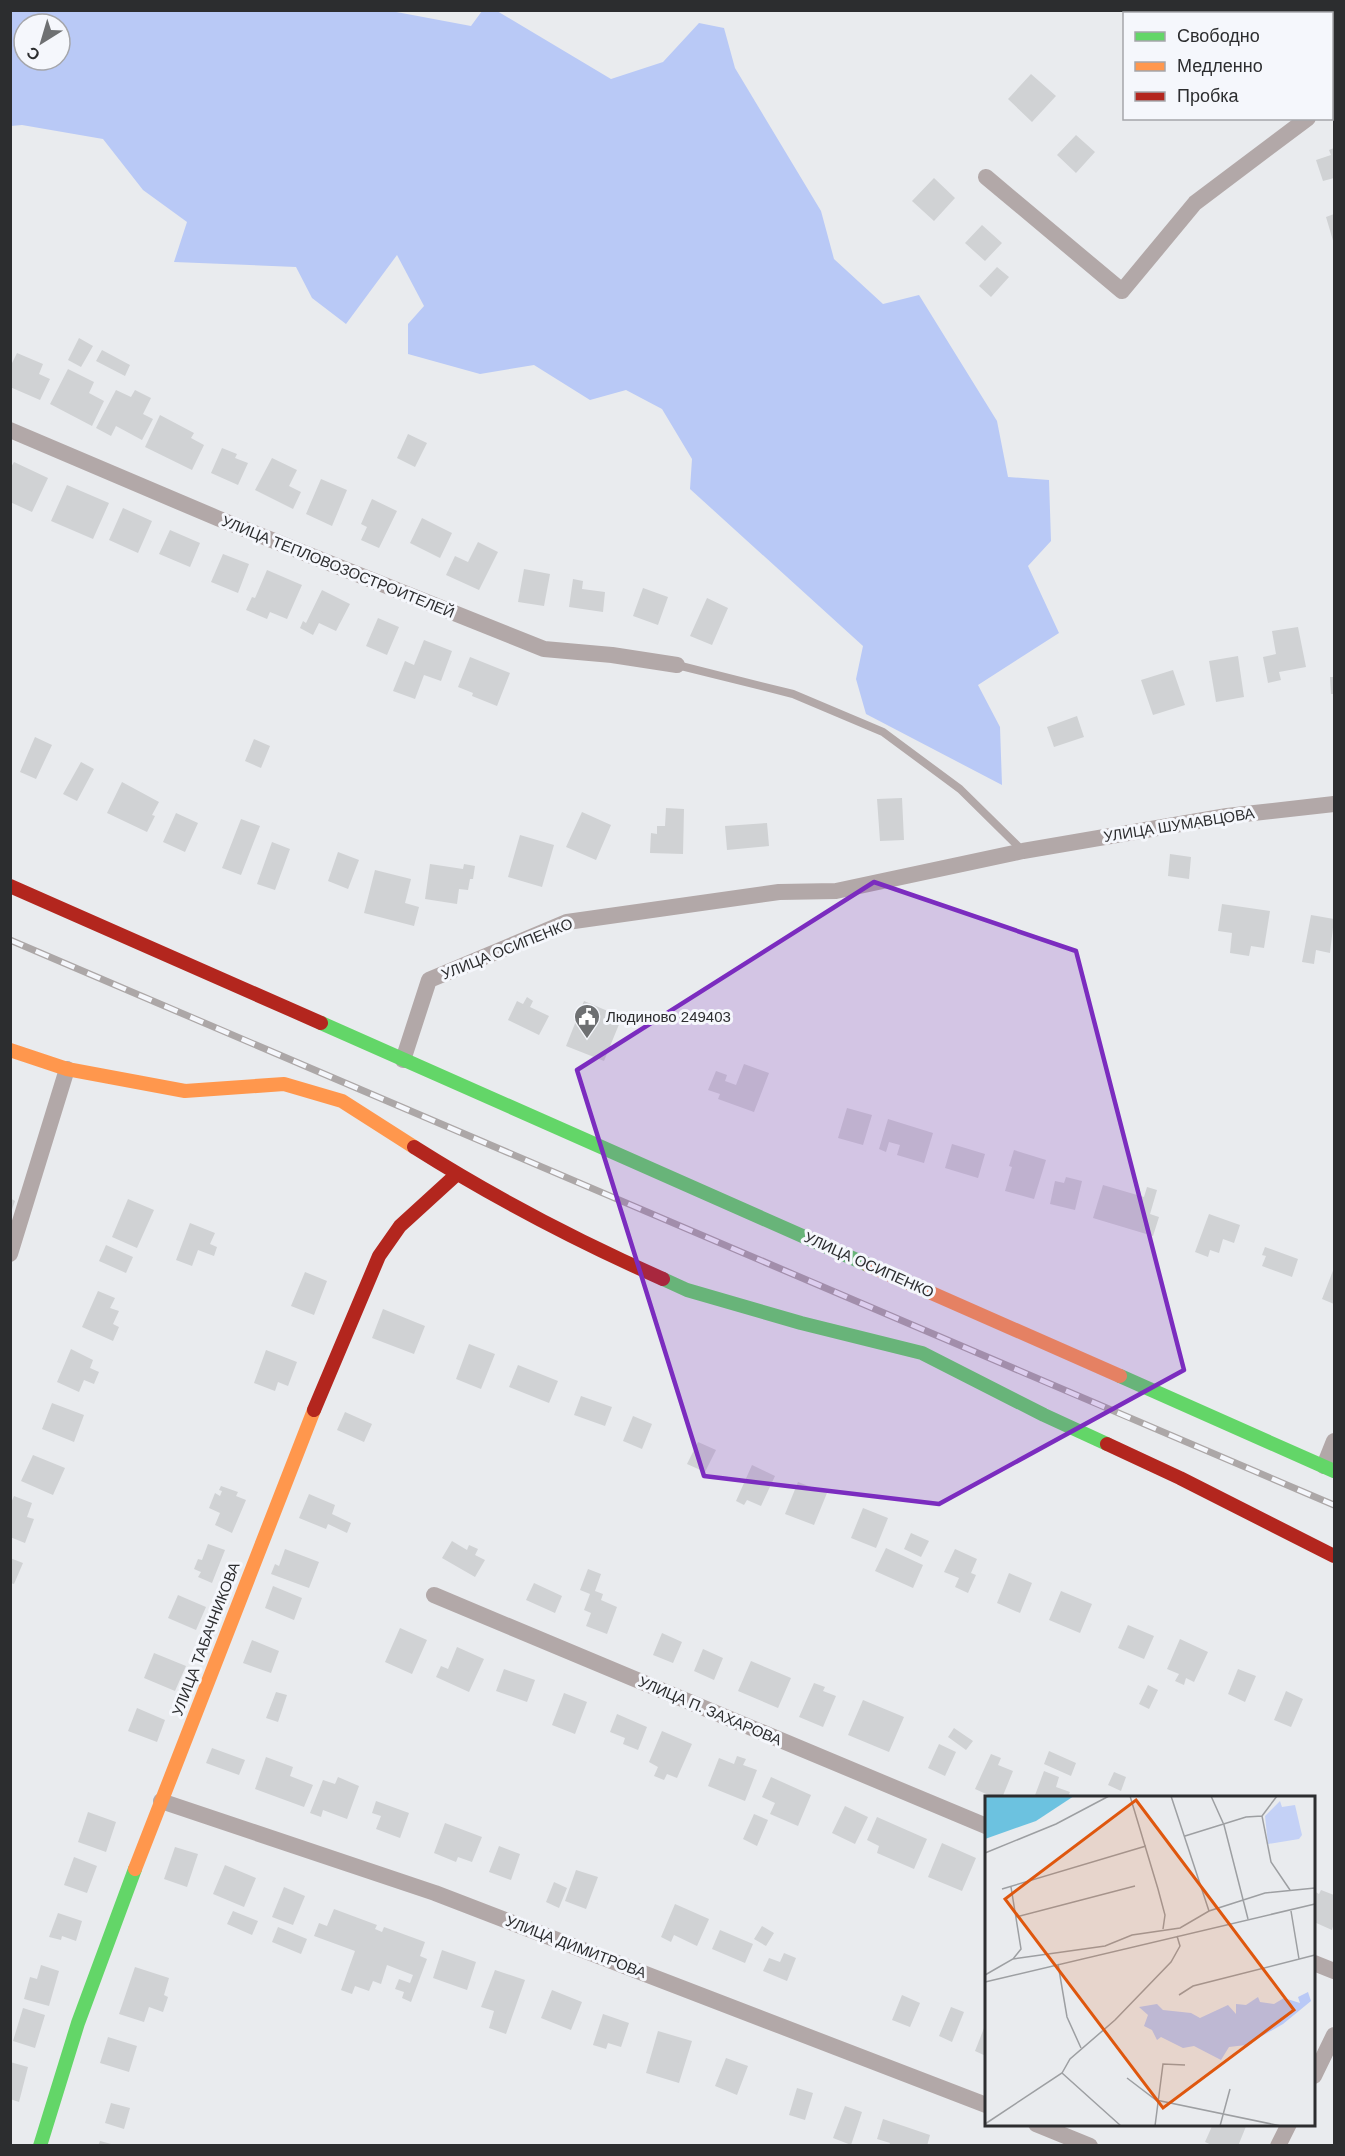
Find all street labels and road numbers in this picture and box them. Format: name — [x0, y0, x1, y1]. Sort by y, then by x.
street label: УЛИЦА ТЕПЛОВОЗОСТРОИТЕЛЕЙ — [219, 512, 457, 621]
street label: УЛИЦА ШУМАВЦОВА — [1102, 804, 1256, 845]
street label: УЛИЦА ОСИПЕНКО — [439, 914, 575, 983]
street label: УЛИЦА ОСИПЕНКО — [802, 1228, 937, 1301]
street label: УЛИЦА ТАБАЧНИКОВА — [168, 1560, 243, 1718]
street label: УЛИЦА П. ЗАХАРОВА — [636, 1673, 784, 1748]
street label: УЛИЦА ДИМИТРОВА — [504, 1912, 649, 1981]

